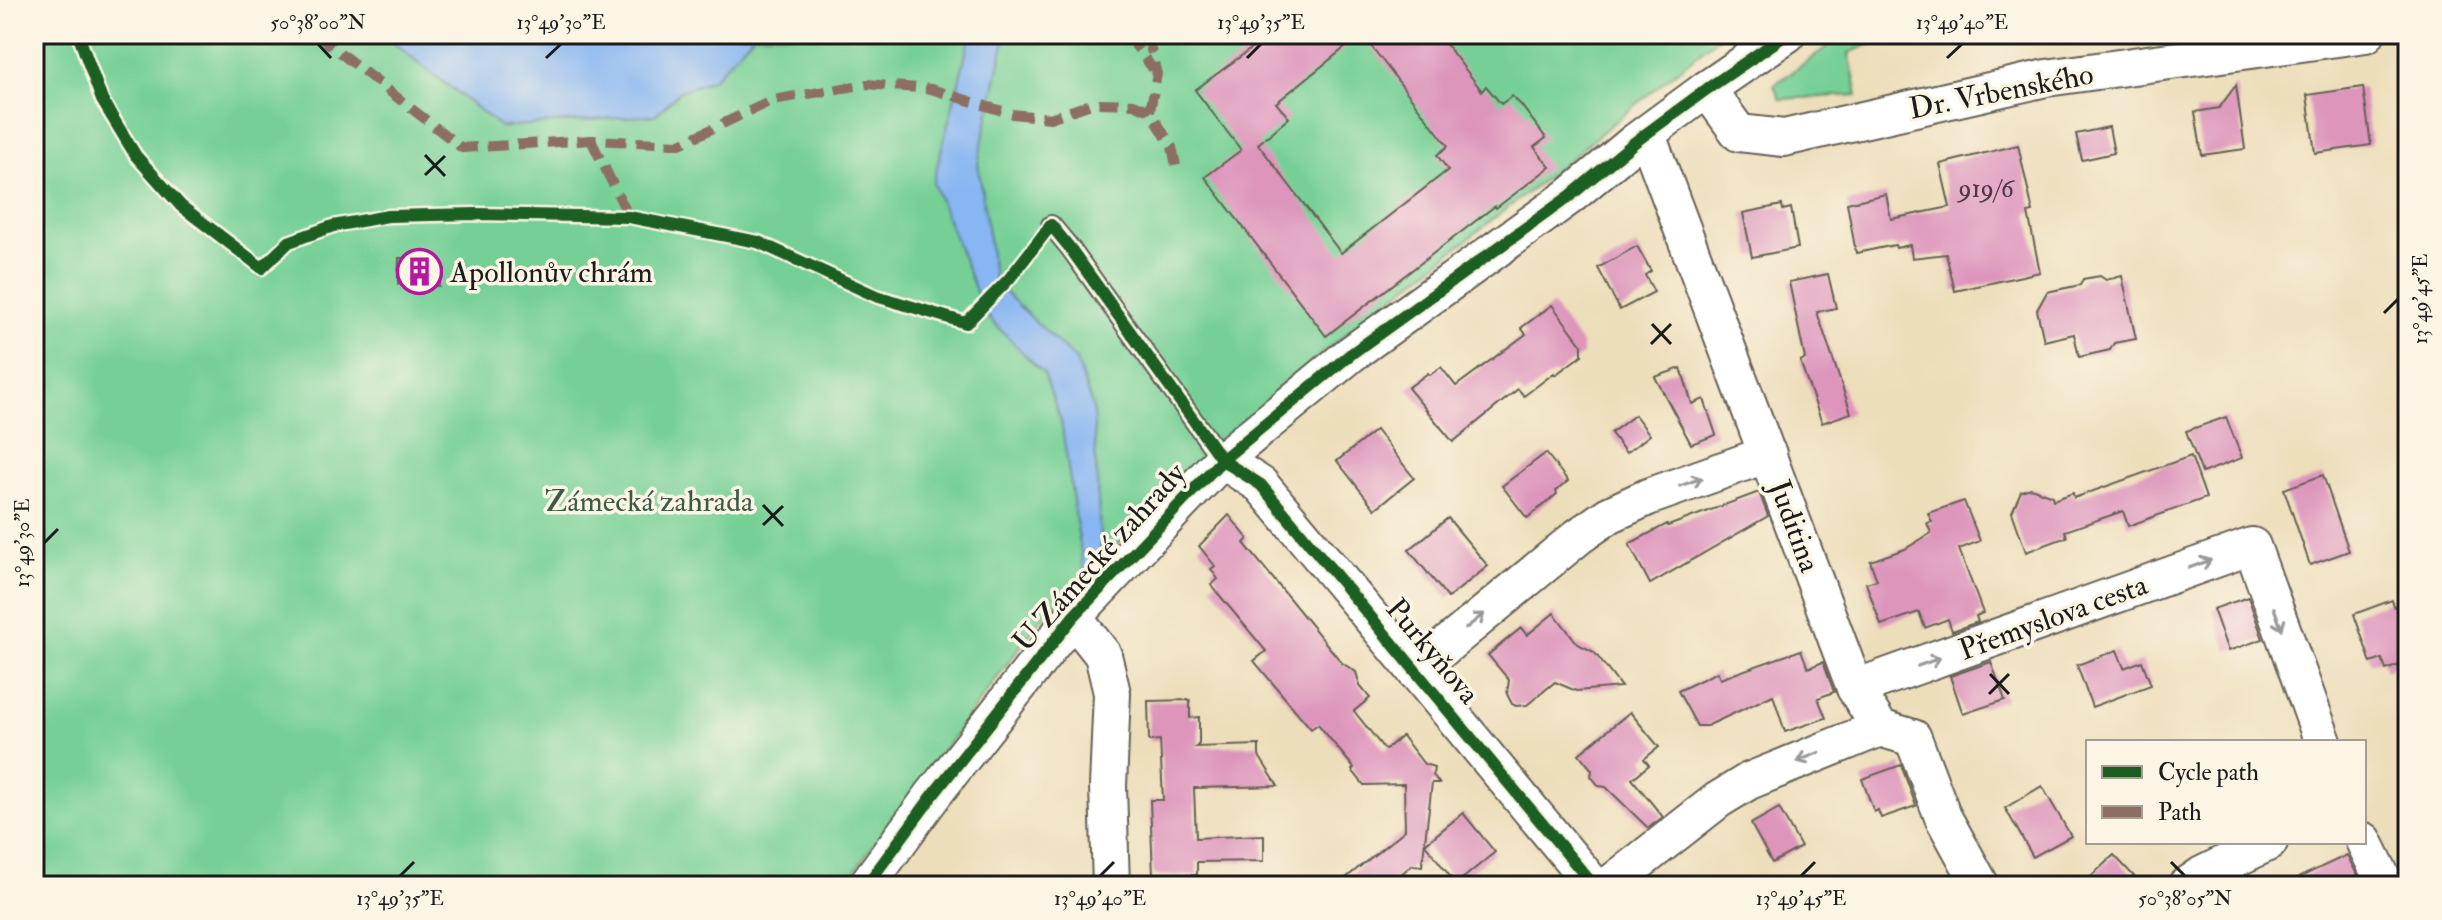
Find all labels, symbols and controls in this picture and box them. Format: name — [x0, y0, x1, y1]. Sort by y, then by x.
text: 50°38'00"N — [270, 10, 366, 35]
text: 13°49'30"E — [516, 10, 606, 35]
text: 13°49'35"E — [1217, 10, 1305, 35]
text: 13°49'40"E — [1916, 10, 2008, 35]
street label: Dr. Vrbenského — [1906, 55, 2096, 127]
house number: 919/6 — [1956, 173, 2016, 205]
building icon: Apollonův chrám — [395, 248, 443, 296]
place label: Apollonův chrám — [449, 254, 653, 291]
text: 13°49'45"E — [2408, 254, 2433, 344]
street label: U Zámecké zahrady — [1005, 455, 1194, 659]
one-way arrow — [1679, 473, 1704, 488]
street label: Juditina — [1761, 474, 1828, 578]
park label: Zámecká zahrada — [545, 483, 754, 520]
text: 13°49'30"E — [10, 498, 35, 588]
one-way arrow — [2187, 556, 2212, 571]
street label: Přemyslova cesta — [1954, 566, 2153, 669]
street label: Purkyňova — [1378, 591, 1488, 712]
one-way arrow — [2272, 606, 2287, 631]
one-way arrow — [1464, 612, 1485, 630]
one-way arrow — [1916, 654, 1941, 668]
legend — [2086, 740, 2366, 844]
one-way arrow — [1796, 751, 1821, 766]
text: Cycle path — [2158, 757, 2259, 788]
text: Path — [2158, 797, 2202, 828]
text: 13°49'35"E — [356, 886, 444, 911]
text: 13°49'40"E — [1054, 886, 1146, 911]
text: 13°49'45"E — [1756, 886, 1846, 911]
text: 50°38'05"N — [2138, 886, 2232, 911]

